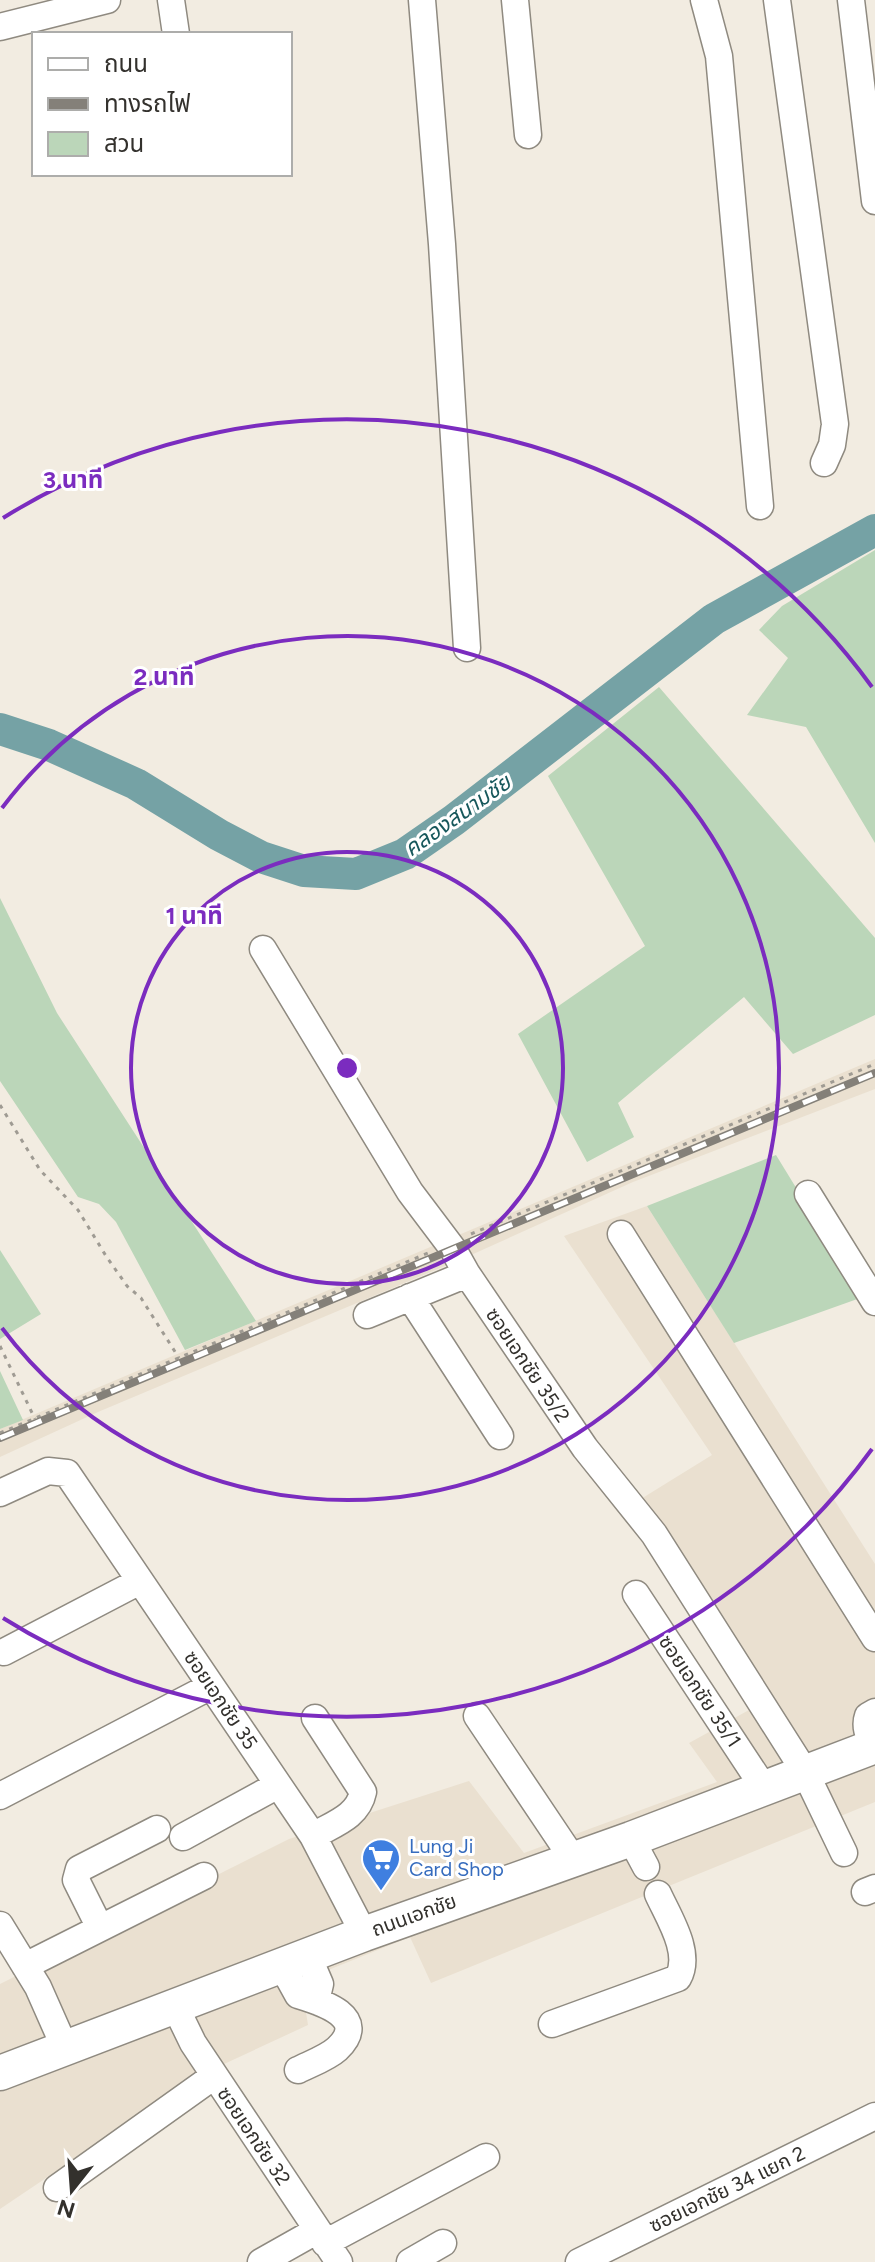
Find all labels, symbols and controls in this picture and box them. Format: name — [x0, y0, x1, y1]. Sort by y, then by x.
legend — [32, 32, 292, 176]
text: ถนน — [104, 49, 148, 78]
text: ทางรถไฟ — [104, 89, 191, 118]
text: สวน — [104, 129, 144, 158]
text: 3 นาที — [43, 465, 103, 494]
text: 2 นาที — [133, 662, 195, 691]
water label: คลองสนามชัย — [399, 768, 517, 862]
text: 1 นาที — [165, 901, 223, 930]
centre of rings — [333, 1054, 361, 1082]
street label: ซอยเอกชัย 35/2 — [481, 1303, 575, 1427]
street label: ซอยเอกชัย 35/1 — [654, 1630, 746, 1752]
street label: ซอยเอกชัย 35 — [179, 1646, 263, 1754]
place label: Lung Ji Card Shop — [409, 1834, 504, 1881]
supermarket icon: Lung Ji Card Shop — [360, 1837, 402, 1892]
street label: ถนนเอกชัย — [368, 1889, 460, 1941]
street label: ซอยเอกชัย 32 — [212, 2082, 296, 2190]
street label: ซอยเอกชัย 34 แยก 2 — [645, 2141, 809, 2237]
north arrow — [32, 2150, 112, 2230]
text: N — [54, 2193, 78, 2224]

